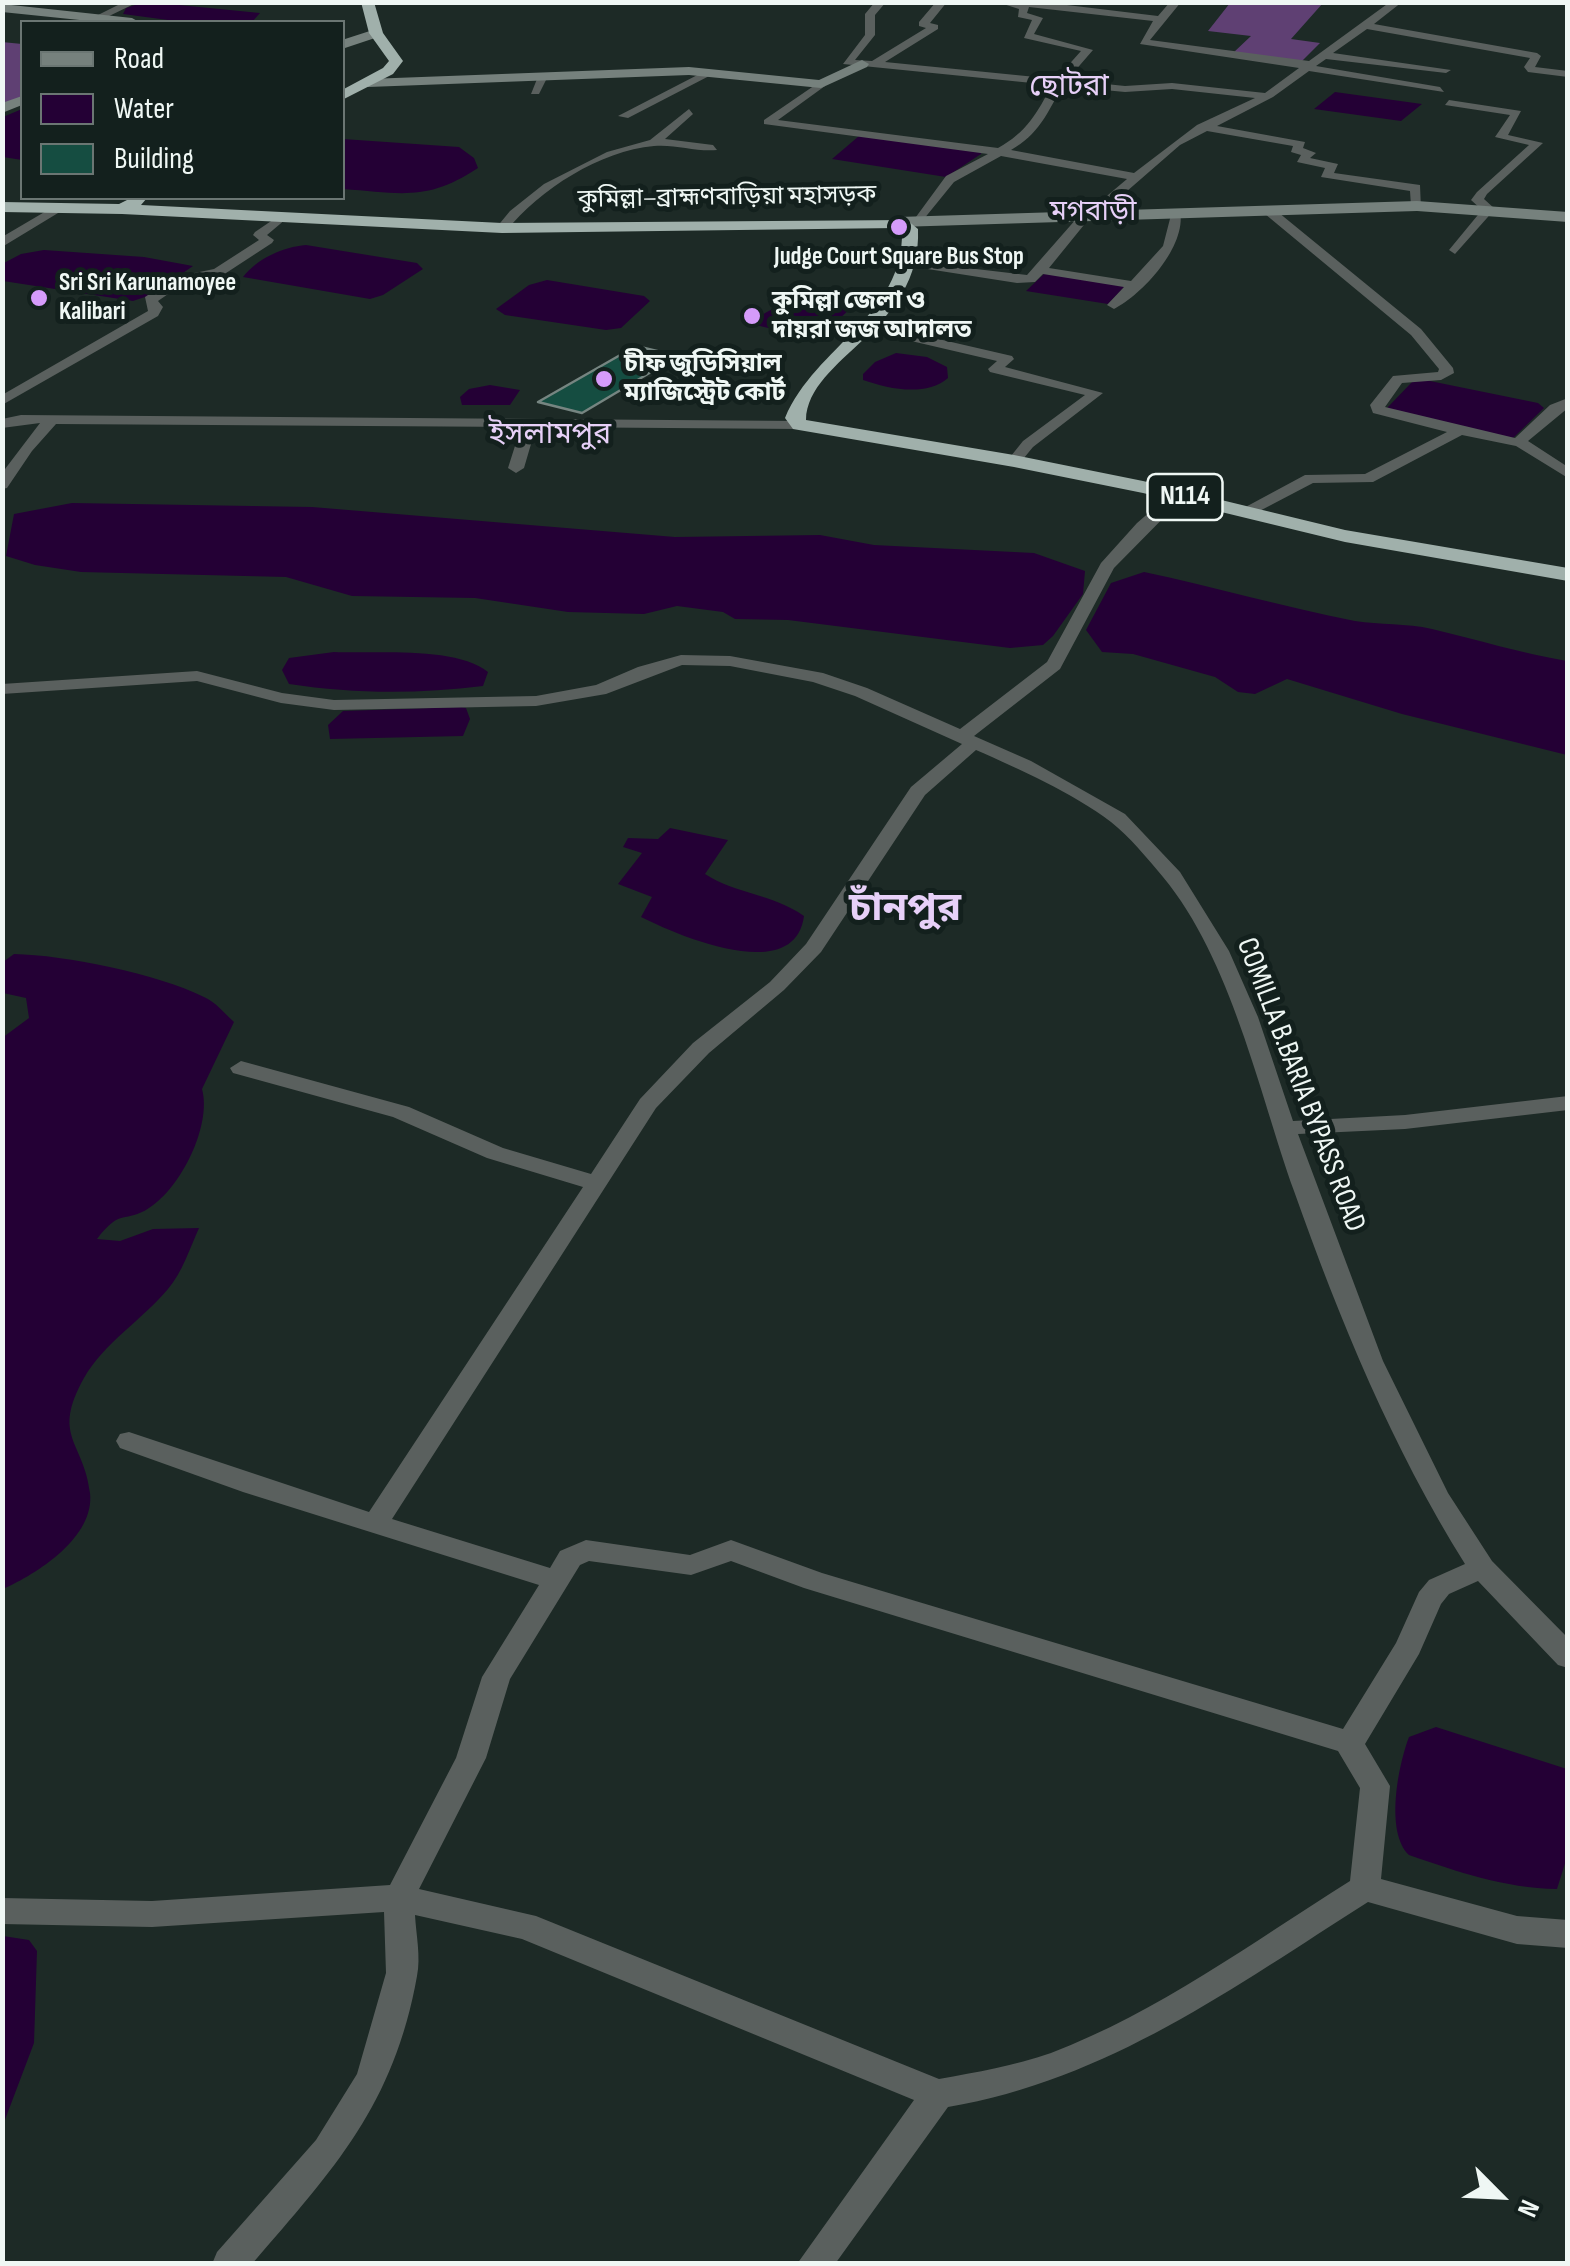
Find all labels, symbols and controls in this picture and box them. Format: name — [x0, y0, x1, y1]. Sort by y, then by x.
legend — [20, 20, 345, 200]
text: Road — [114, 41, 164, 77]
district label: ছোটরা — [1029, 69, 1109, 105]
text: Water — [114, 91, 174, 127]
text: Building — [114, 141, 194, 177]
street label: কুমিল্লা–ব্রাহ্মণবাড়িয়া মহাসড়ক — [577, 180, 877, 216]
district label: মগবাড়ী — [1050, 196, 1136, 230]
marker: Judge Court Square Bus Stop — [888, 216, 910, 238]
place label: Judge Court Square Bus Stop — [774, 243, 1024, 273]
place label: Sri Sri Karunamoyee Kalibari — [59, 269, 236, 328]
marker: Sri Sri Karunamoyee Kalibari — [28, 287, 50, 309]
place label: কুমিল্লা জেলা ও দায়রা জজ আদালত — [772, 287, 972, 346]
marker: কুমিল্লা জেলা ও দায়রা জজ আদালত — [741, 305, 763, 327]
place label: চীফ জুডিসিয়াল ম্যাজিস্ট্রেট কোর্ট — [624, 350, 785, 409]
marker: চীফ জুডিসিয়াল ম্যাজিস্ট্রেট কোর্ট — [593, 368, 615, 390]
district label: ইসলামপুর — [489, 417, 611, 453]
road number: N114 — [1148, 474, 1222, 520]
district label: চাঁনপুর — [849, 886, 961, 934]
street label: COMILLA B.BARIA BYPASS ROAD — [1227, 933, 1373, 1237]
north arrow — [1450, 2146, 1550, 2246]
text: N — [1510, 2195, 1546, 2222]

